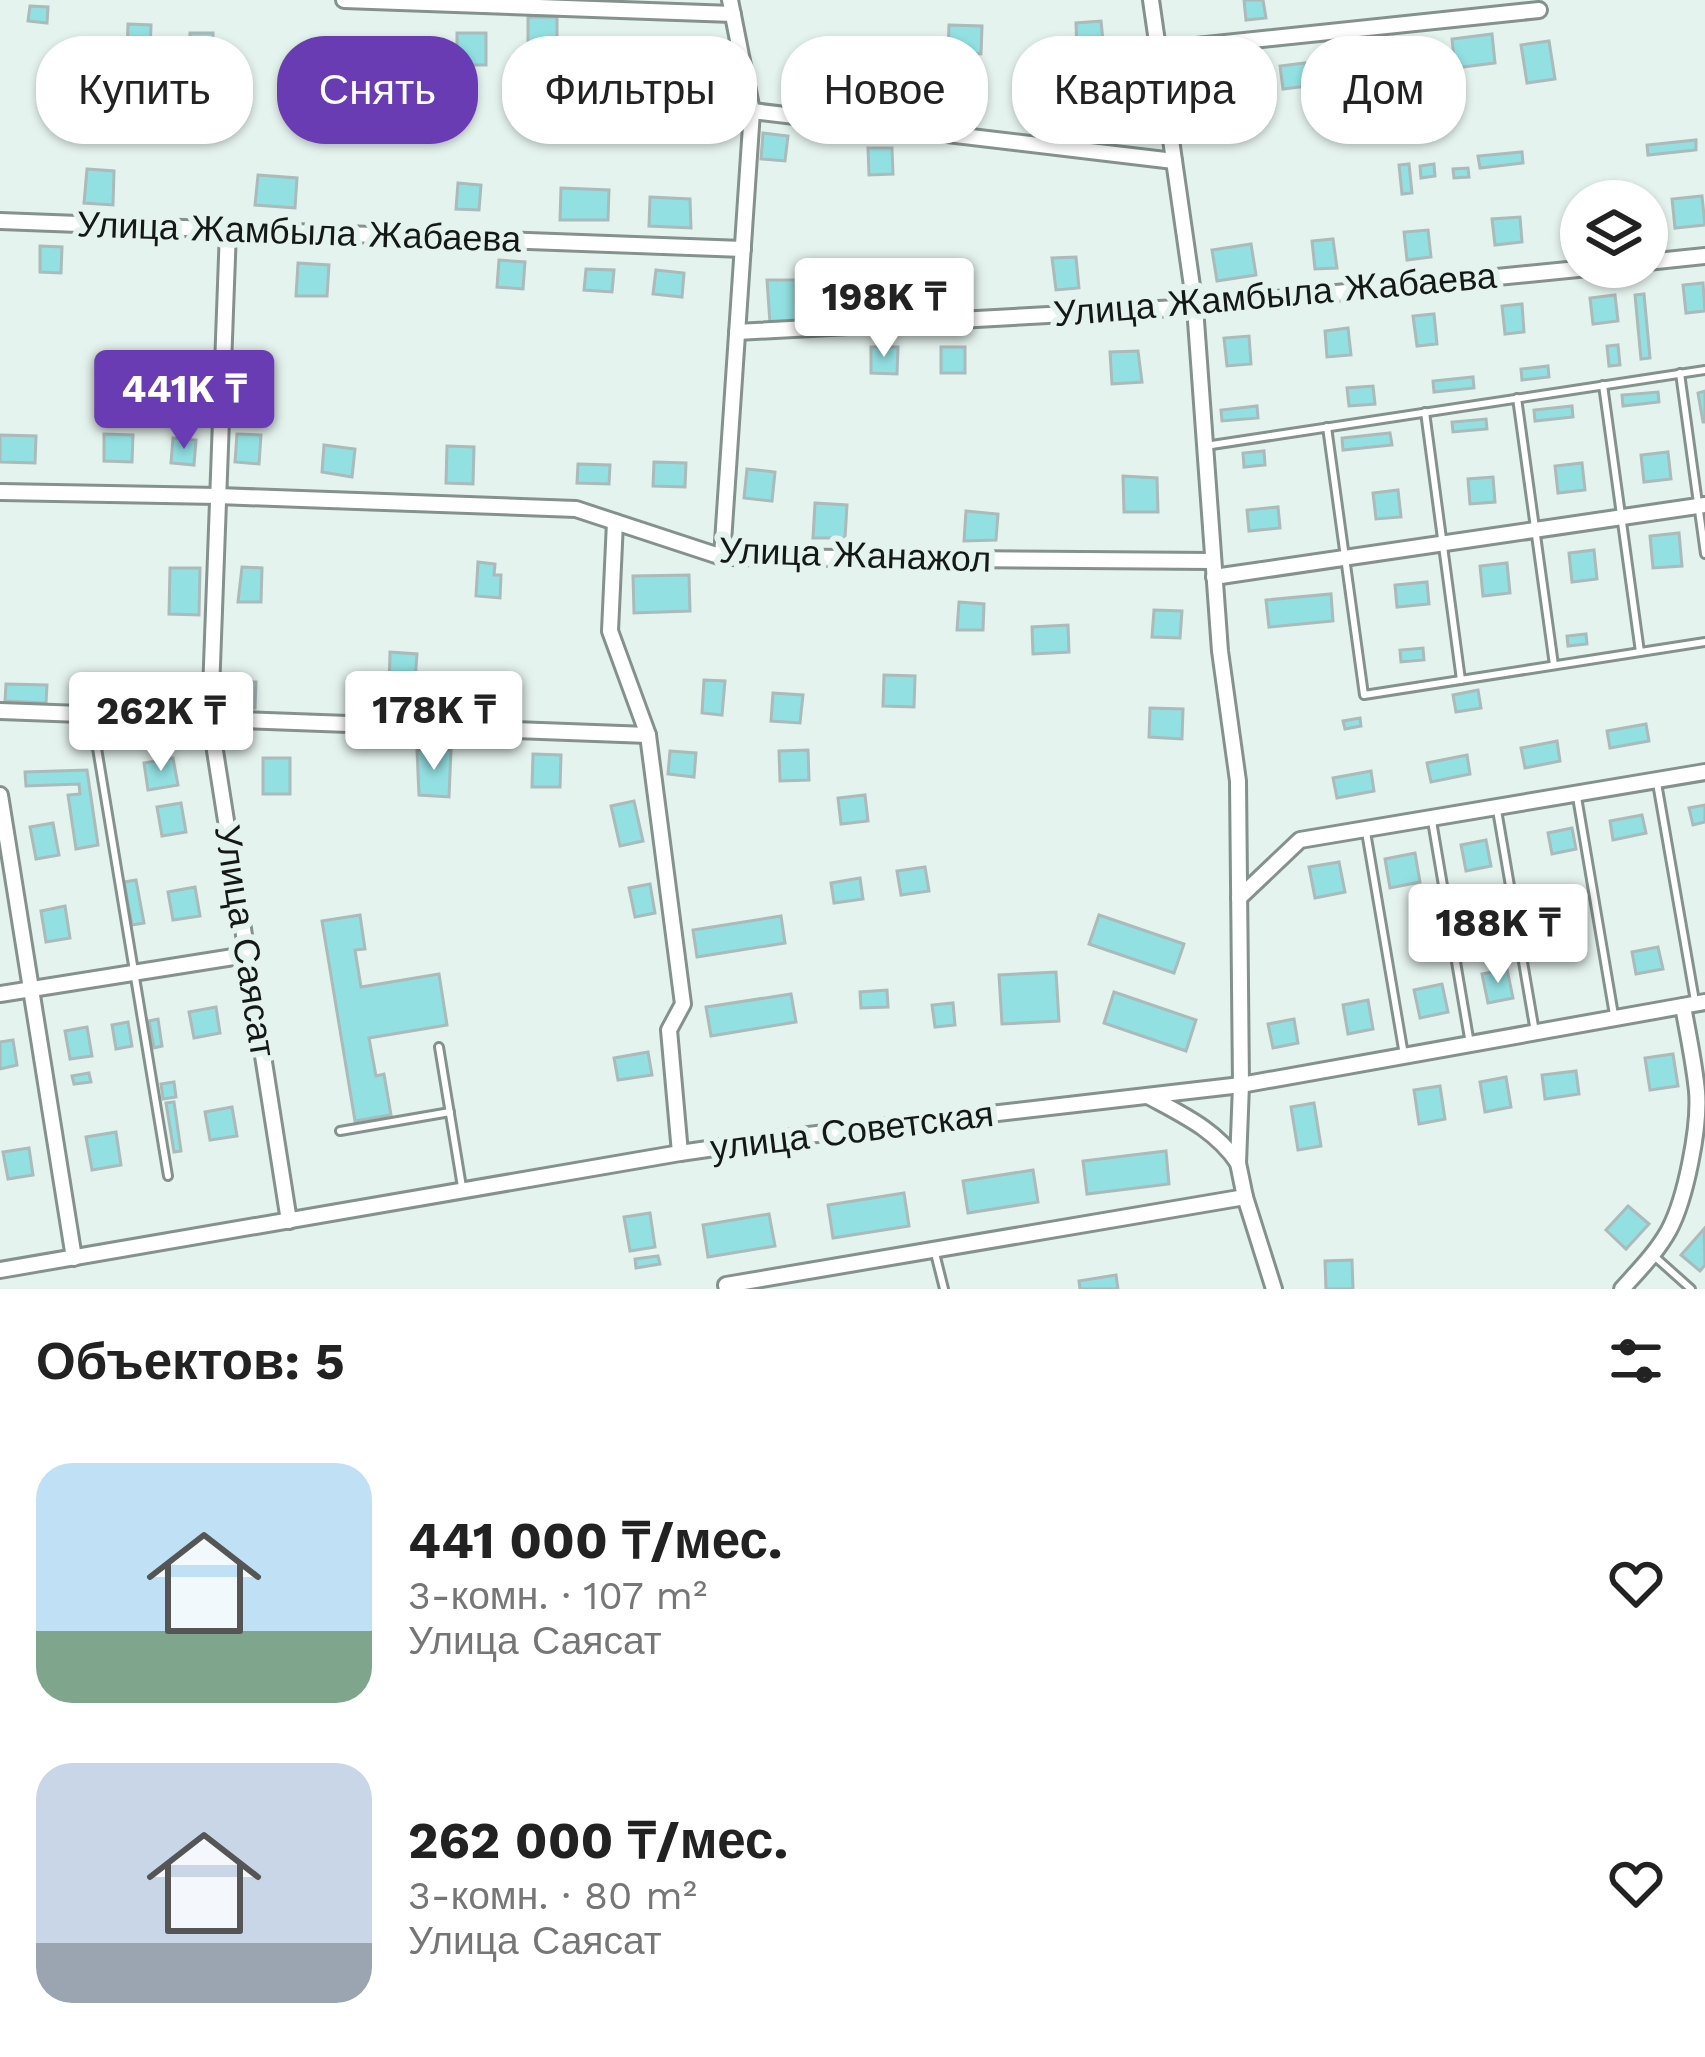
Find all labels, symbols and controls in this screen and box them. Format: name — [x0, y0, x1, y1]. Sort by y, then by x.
chip: Купить — [36, 36, 253, 144]
chip: Снять — [277, 36, 478, 144]
chip: Фильтры — [502, 36, 757, 144]
chip: Новое — [781, 36, 988, 144]
chip: Квартира — [1012, 36, 1277, 144]
chip: Дом — [1301, 36, 1466, 144]
map controls — [1560, 180, 1668, 288]
button: layers — [1560, 180, 1668, 288]
street label: Улица Жамбыла Жабаева — [76, 203, 523, 261]
street label: Улица Жамбыла Жабаева — [1052, 255, 1499, 335]
pin: 198K ₸ — [786, 258, 982, 360]
text: 198K ₸ — [822, 274, 946, 319]
pin: 441K ₸ — [86, 350, 282, 452]
text: 441K ₸ — [121, 366, 247, 411]
street label: Улица Жанажол — [718, 529, 992, 581]
pin: 178K ₸ — [336, 671, 532, 773]
pin: 262K ₸ — [63, 672, 259, 774]
text: 178K ₸ — [372, 687, 496, 732]
text: 262K ₸ — [96, 688, 226, 733]
street label: Улица Саясат — [206, 822, 284, 1060]
pin: 188K ₸ — [1400, 884, 1596, 986]
text: 188K ₸ — [1436, 900, 1561, 945]
street label: улица Советская — [708, 1093, 996, 1169]
icon: filters — [1603, 1328, 1669, 1394]
text: Объектов: 5 — [36, 1332, 345, 1391]
icon: home — [132, 1511, 276, 1655]
text: 441 000 ₸/мес. — [408, 1511, 783, 1570]
icon: heart — [1603, 1550, 1669, 1616]
text: 3-комн. · 107 m² — [408, 1573, 707, 1618]
text: Улица Саясат — [408, 1618, 662, 1663]
icon: home — [132, 1811, 276, 1955]
text: 262 000 ₸/мес. — [408, 1811, 788, 1870]
icon: heart — [1603, 1850, 1669, 1916]
text: 3-комн. · 80 m² — [408, 1873, 697, 1918]
text: Улица Саясат — [408, 1918, 662, 1963]

